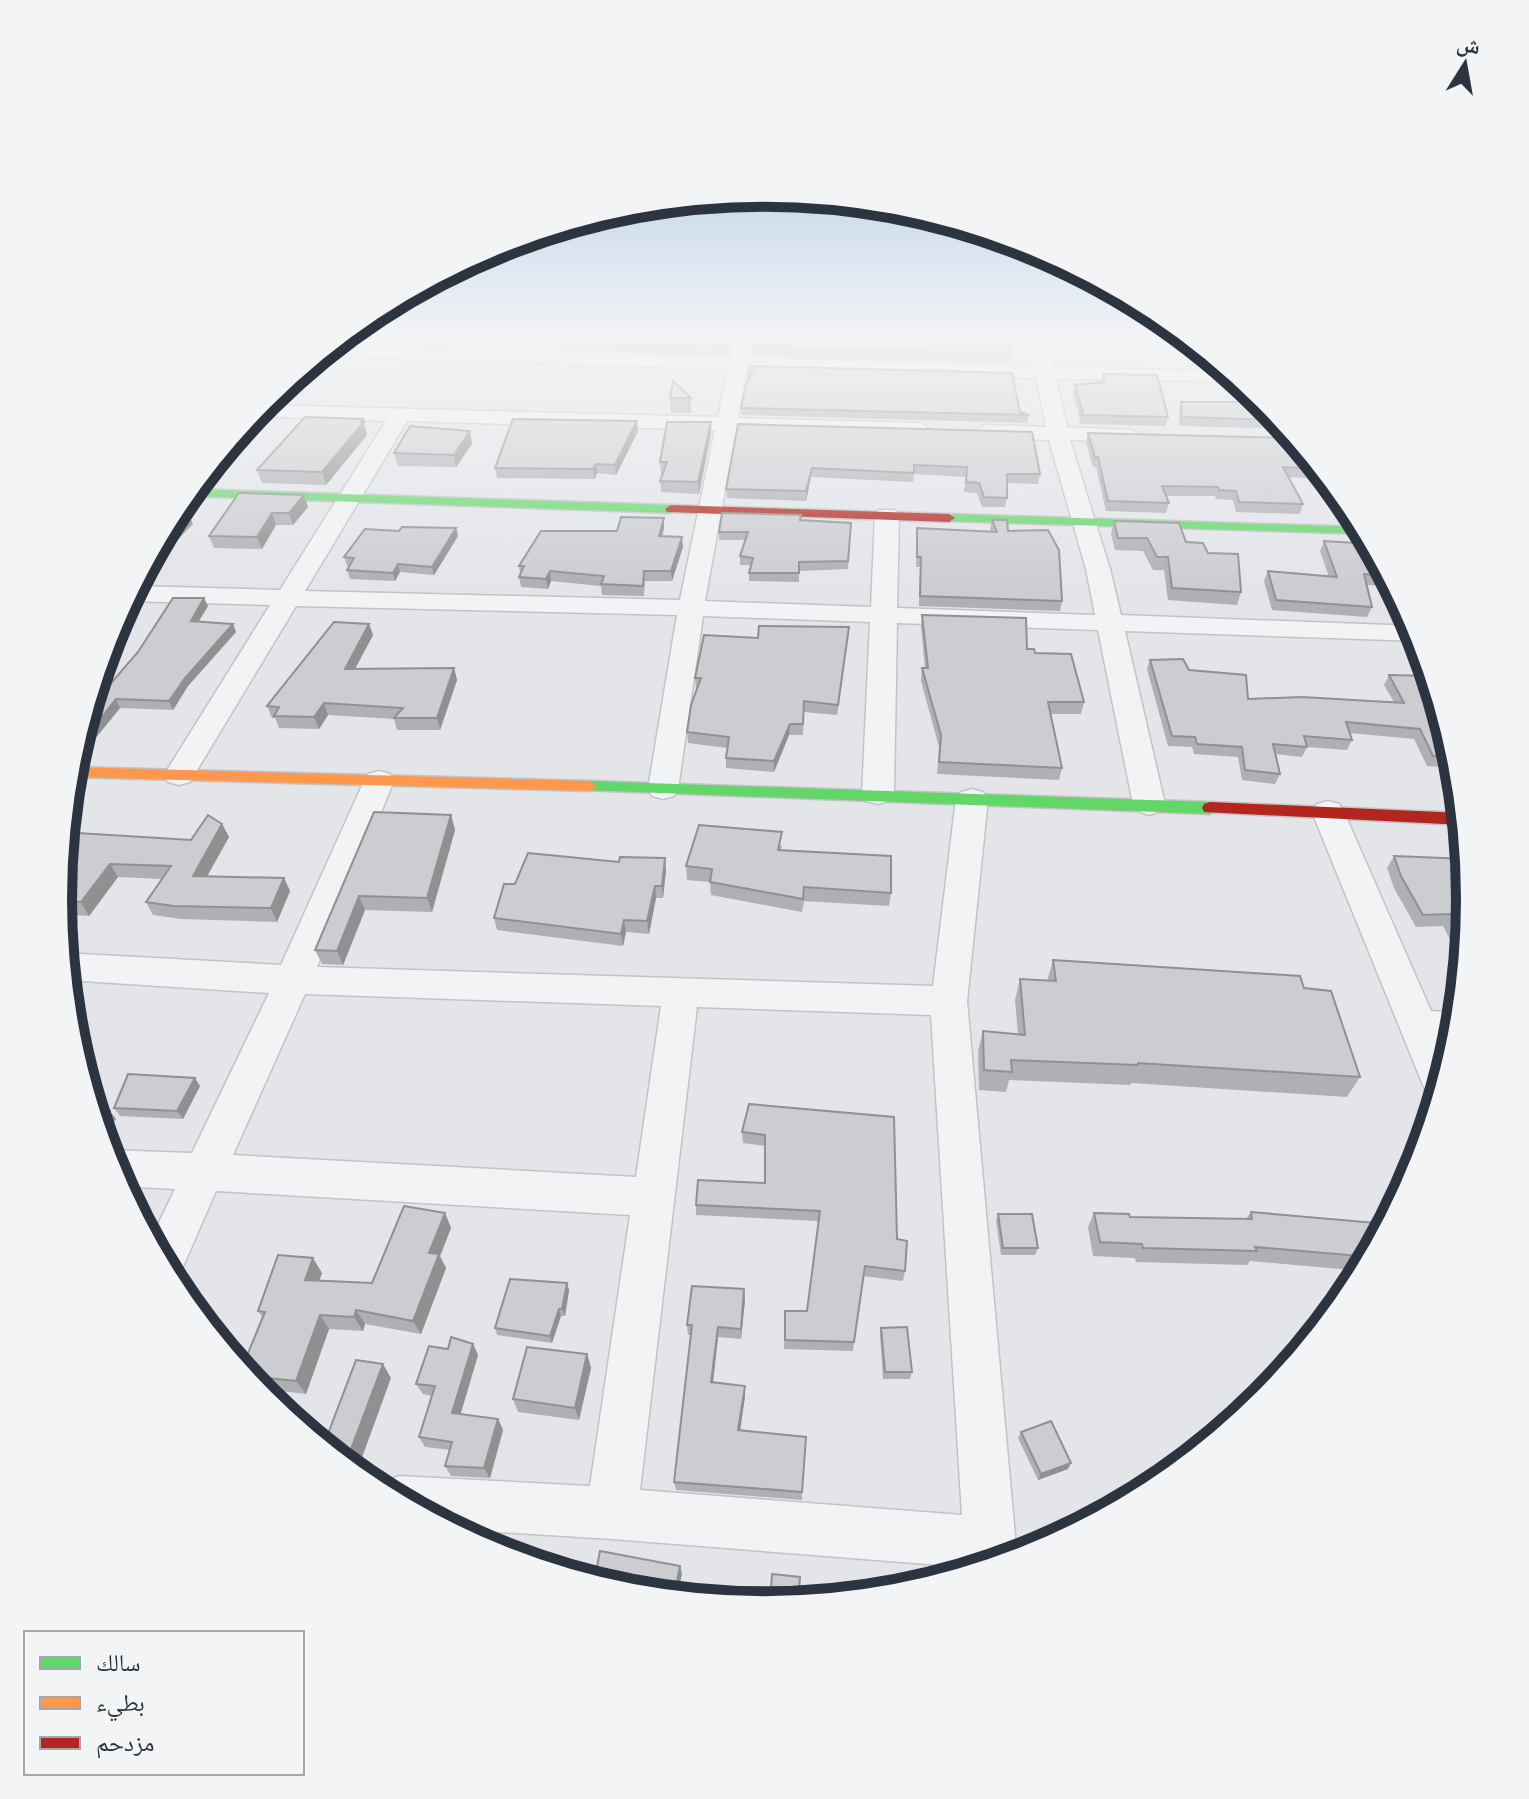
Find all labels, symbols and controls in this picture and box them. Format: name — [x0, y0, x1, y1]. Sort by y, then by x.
north arrow — [1425, 24, 1505, 104]
text: ش — [1455, 29, 1483, 60]
legend — [24, 1631, 304, 1775]
text: سالك — [96, 1649, 141, 1677]
text: بطيء — [96, 1689, 145, 1722]
text: مزدحم — [96, 1729, 155, 1759]

